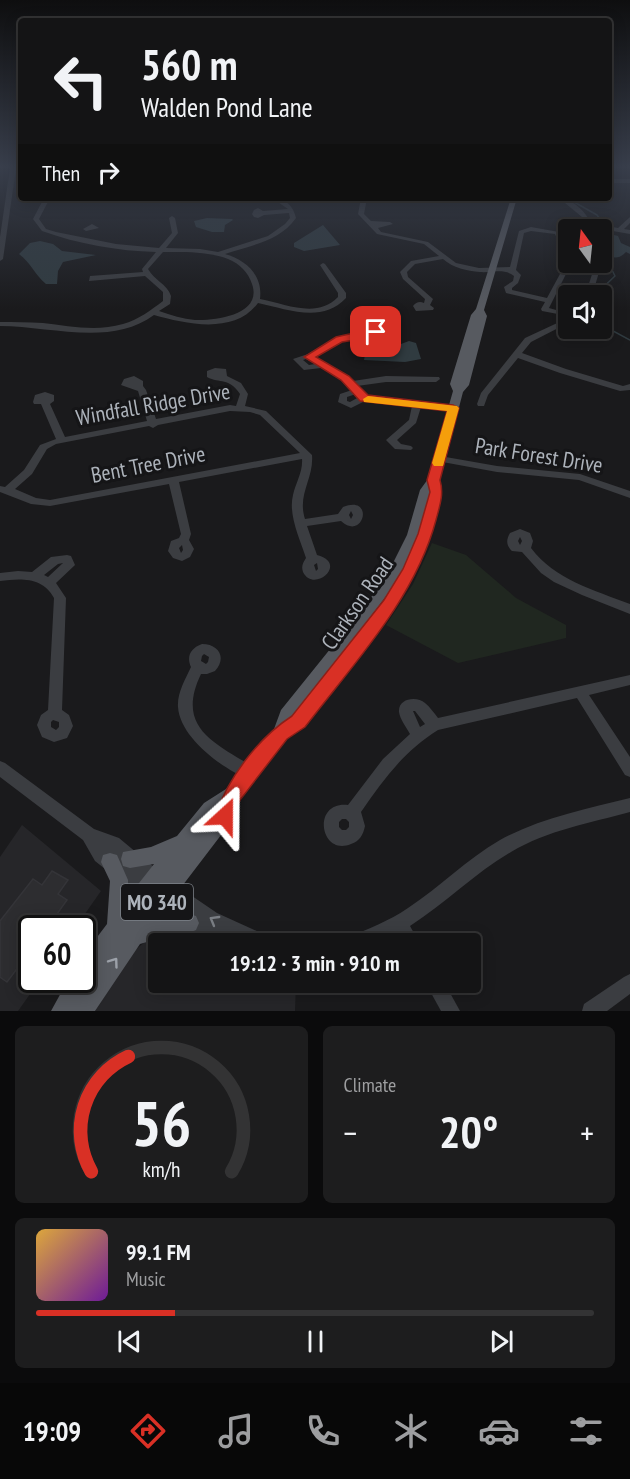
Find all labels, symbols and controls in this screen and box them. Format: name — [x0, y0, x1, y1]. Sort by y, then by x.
text: 560 m — [141, 37, 238, 92]
icon: left — [42, 42, 120, 120]
text: Walden Pond Lane — [141, 90, 313, 124]
icon: right — [92, 156, 125, 189]
text: Then — [42, 159, 80, 187]
north arrow — [558, 219, 612, 273]
map controls — [558, 219, 612, 339]
button: sound — [558, 285, 612, 339]
pin — [350, 306, 401, 357]
icon: arrive — [359, 315, 392, 348]
street label: Windfall Ridge Drive — [74, 377, 232, 431]
street label: Park Forest Drive — [473, 431, 605, 479]
street label: Bent Tree Drive — [88, 439, 208, 489]
street label: Clarkson Road — [315, 551, 399, 655]
position arrow — [193, 784, 257, 848]
road number: MO 340 — [121, 884, 193, 920]
speed limit sign: 60 — [18, 915, 96, 993]
one-way arrow — [210, 916, 220, 927]
text: 19:12 · 3 min · 910 m — [229, 949, 400, 977]
one-way arrow — [107, 958, 118, 969]
text: Climate — [344, 1072, 396, 1098]
text: 56 — [131, 1082, 191, 1163]
text: 20° — [439, 1102, 498, 1160]
text: − — [344, 1111, 357, 1154]
text: + — [580, 1111, 594, 1154]
text: km/h — [142, 1155, 180, 1183]
text: 99.1 FM — [126, 1238, 191, 1266]
text: Music — [126, 1266, 166, 1292]
icon: previous — [113, 1325, 146, 1358]
icon: pause — [299, 1325, 332, 1358]
icon: next — [485, 1325, 518, 1358]
icon: directions — [127, 1410, 169, 1452]
icon: music — [215, 1410, 257, 1452]
icon: phone — [302, 1410, 344, 1452]
icon: climate — [390, 1410, 432, 1452]
icon: car — [478, 1410, 520, 1452]
icon: filters — [565, 1410, 607, 1452]
text: 19:09 — [23, 1414, 81, 1448]

